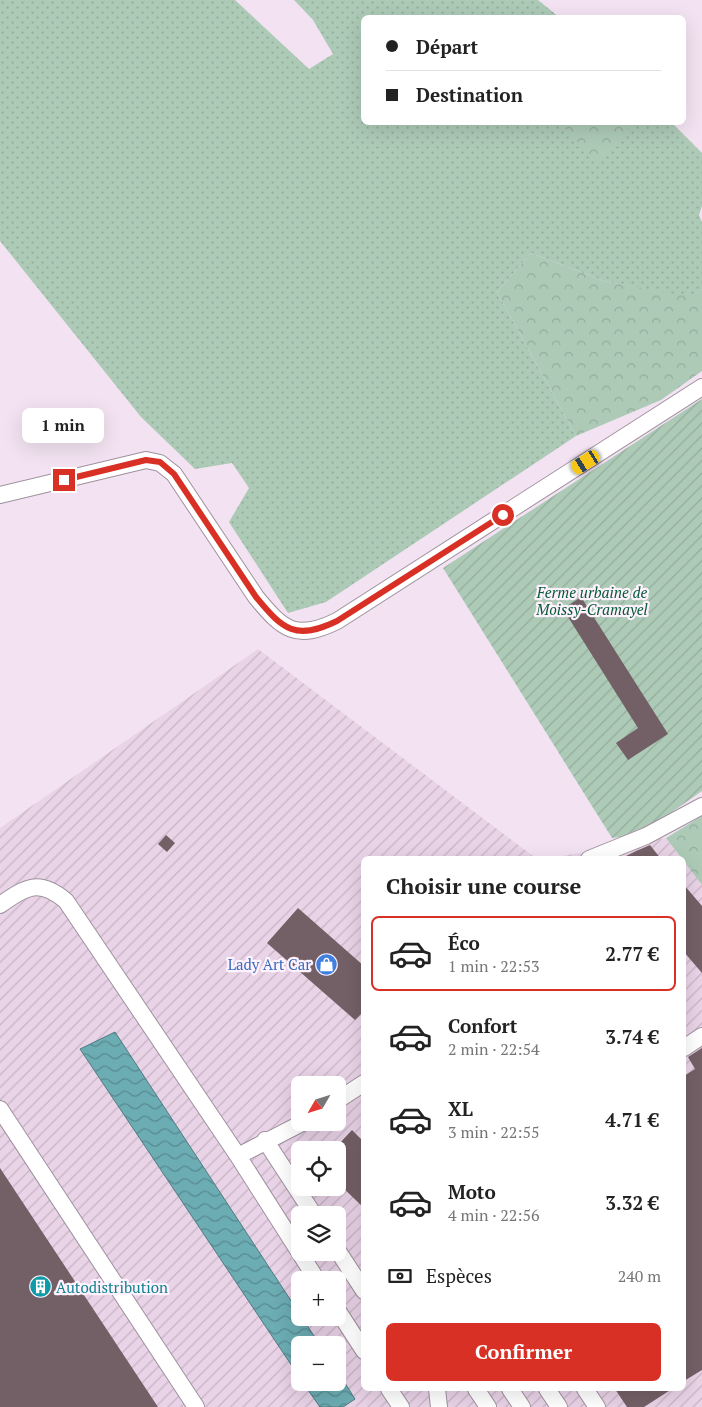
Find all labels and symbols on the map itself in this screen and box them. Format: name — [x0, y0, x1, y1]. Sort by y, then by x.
callout: 1 min — [23, 408, 105, 442]
car — [569, 448, 602, 476]
route end — [53, 469, 75, 491]
route start — [492, 504, 514, 526]
park label: Ferme urbaine de Moissy-Cramayel — [535, 582, 649, 619]
shop icon: Lady Art Car — [315, 952, 339, 976]
place label: Lady Art Car — [228, 954, 311, 974]
north arrow — [291, 1076, 346, 1131]
building icon: Autodistribution — [28, 1275, 52, 1299]
place label: Autodistribution — [56, 1277, 168, 1297]

